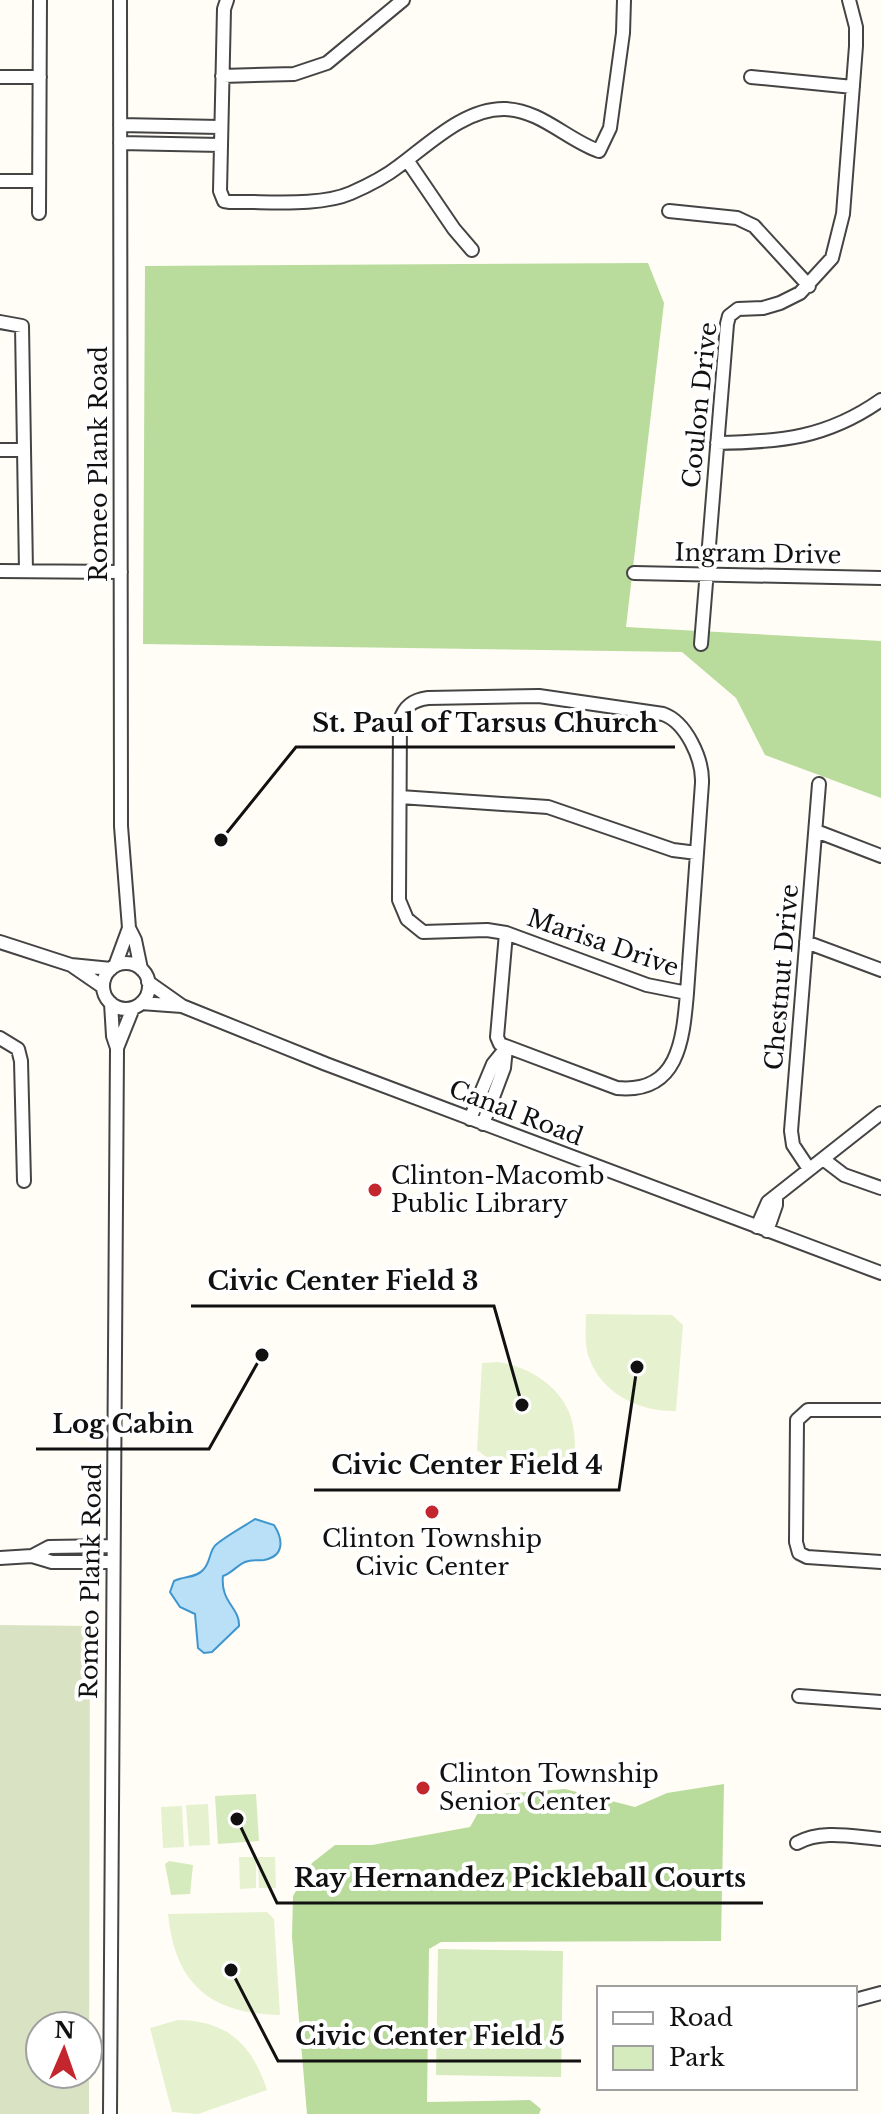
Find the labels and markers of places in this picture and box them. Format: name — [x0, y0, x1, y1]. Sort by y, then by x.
callout: St. Paul of Tarsus Church — [296, 697, 675, 747]
place label: Clinton-Macomb Public Library — [391, 1161, 604, 1218]
marker: Clinton-Macomb Public Library — [366, 1181, 384, 1199]
callout: Civic Center Field 3 — [191, 1256, 494, 1306]
callout: Log Cabin — [36, 1399, 209, 1449]
callout: Civic Center Field 4 — [314, 1440, 619, 1490]
marker: Clinton Township Civic Center — [423, 1503, 441, 1521]
place label: Clinton Township Civic Center — [322, 1524, 542, 1581]
place label: Clinton Township Senior Center — [439, 1759, 659, 1816]
marker: Clinton Township Senior Center — [414, 1779, 432, 1797]
callout: Ray Hernandez Pickleball Courts — [277, 1853, 763, 1903]
callout: Civic Center Field 5 — [278, 2011, 581, 2061]

